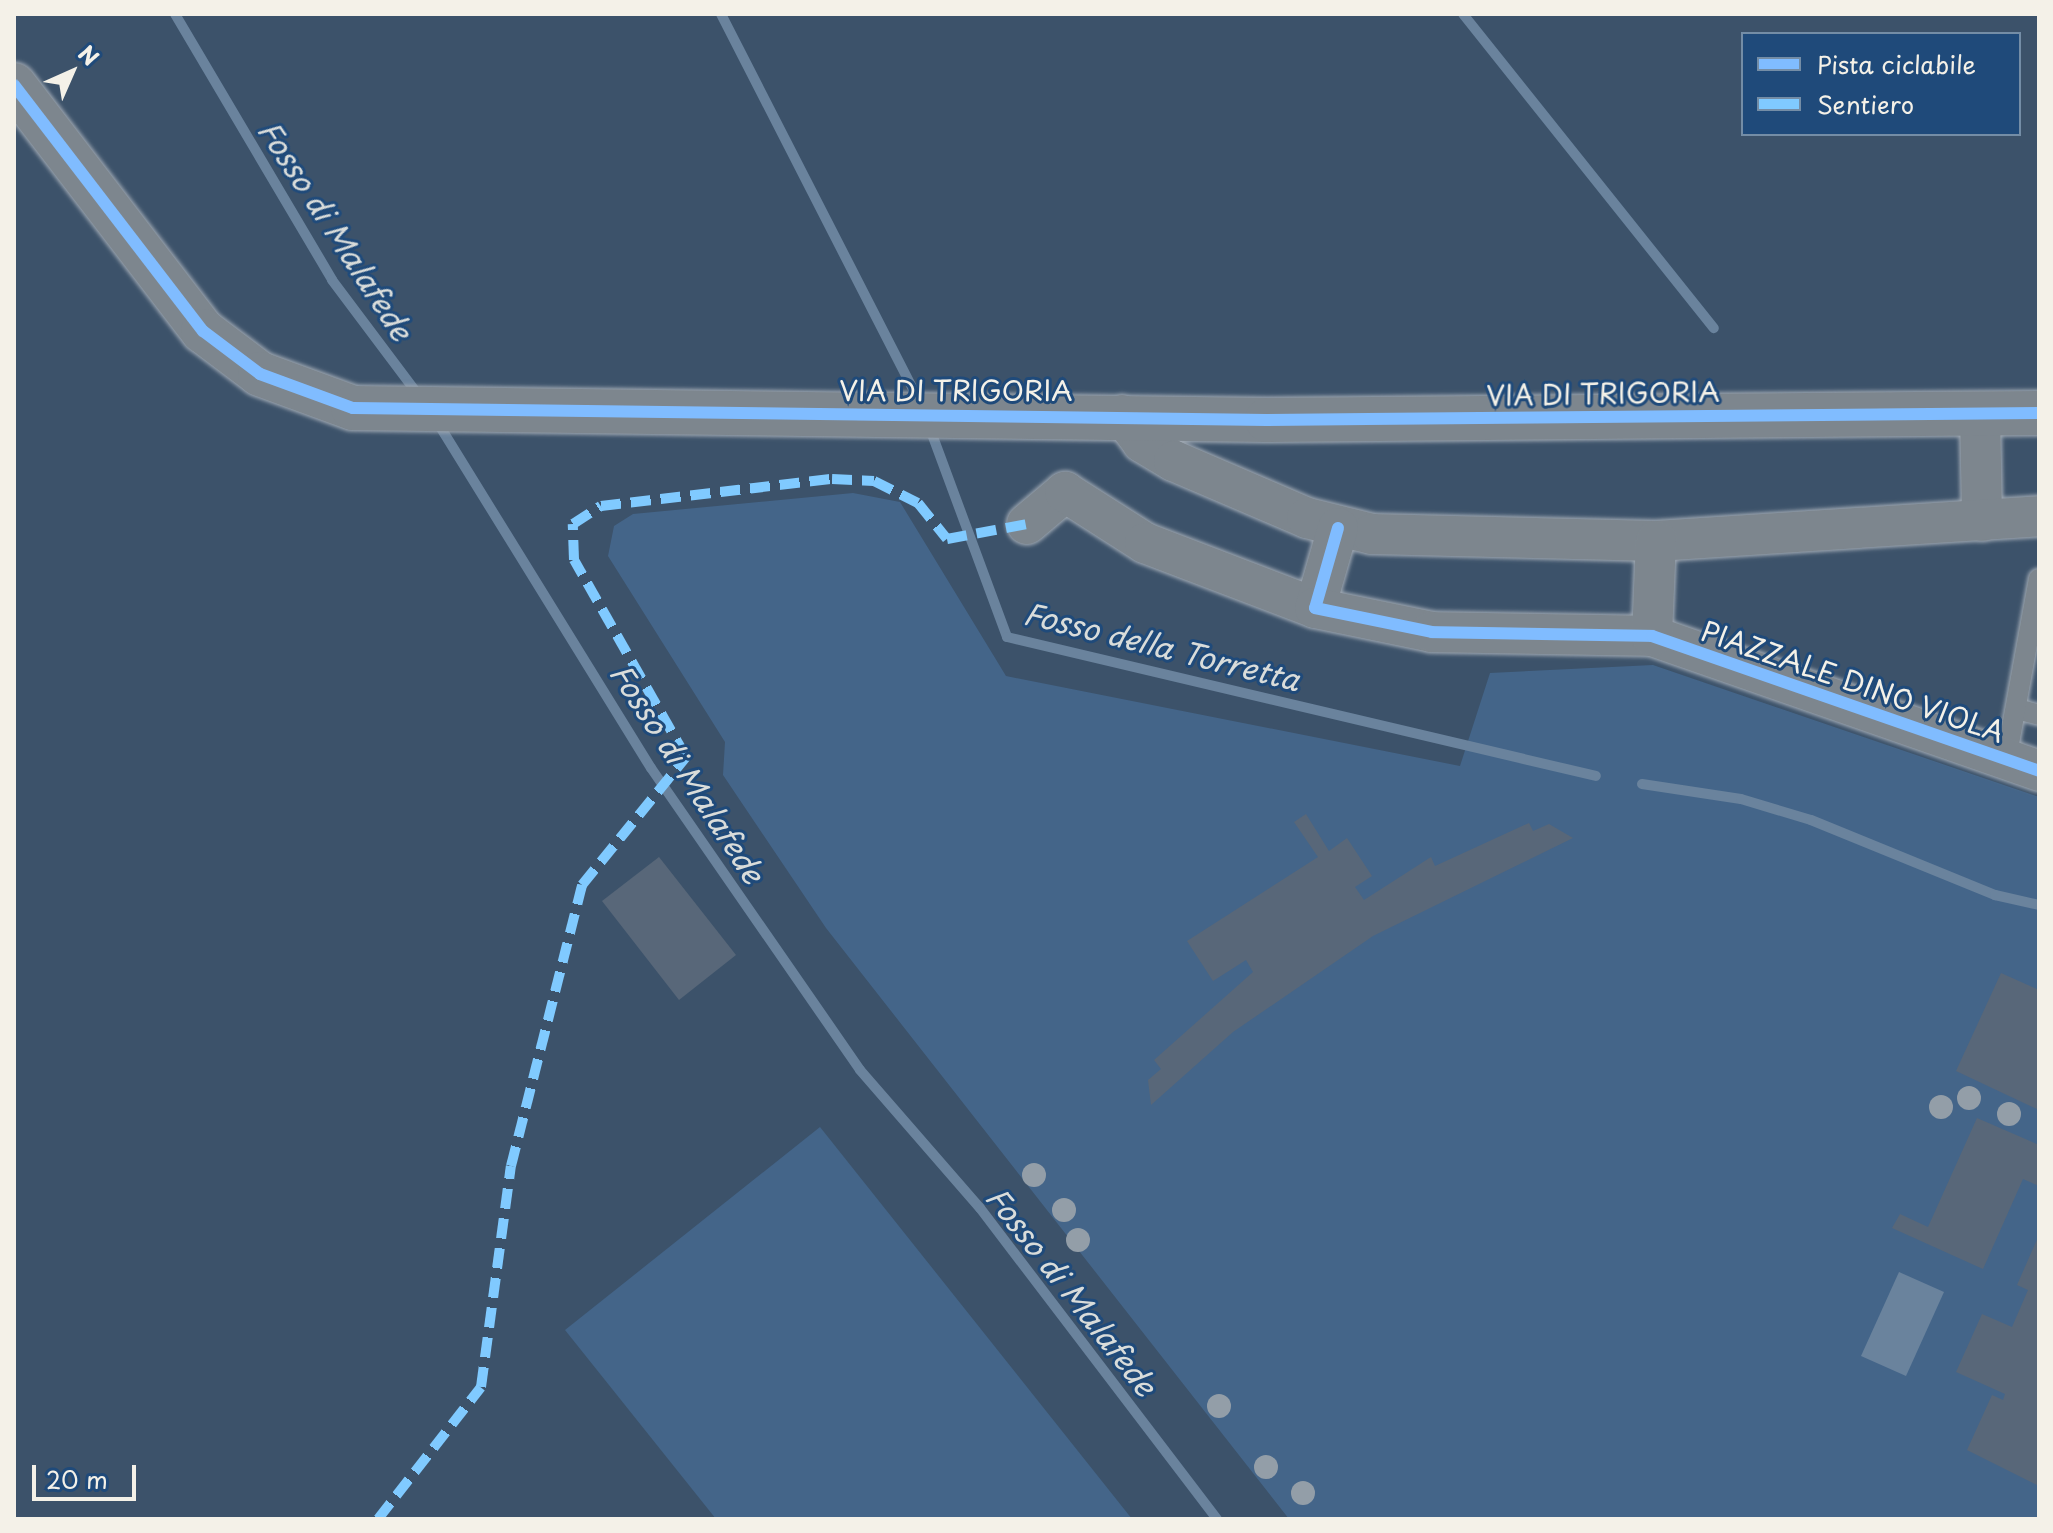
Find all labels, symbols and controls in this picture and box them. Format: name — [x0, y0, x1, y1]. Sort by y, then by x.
north arrow — [32, 32, 112, 112]
legend — [1741, 32, 2021, 136]
text: N — [71, 37, 107, 73]
text: Pista ciclabile — [1817, 46, 1976, 82]
text: Sentiero — [1817, 86, 1914, 122]
water label: Fosso di Malafede — [251, 113, 421, 347]
street label: VIA DI TRIGORIA — [836, 373, 1076, 407]
street label: VIA DI TRIGORIA — [1483, 374, 1723, 412]
water label: Fosso della Torretta — [1020, 594, 1304, 698]
street label: PIAZZALE DINO VIOLA — [1698, 614, 2008, 748]
water label: Fosso di Malafede — [603, 656, 773, 890]
water label: Fosso di Malafede — [979, 1179, 1165, 1403]
scale bar — [36, 1449, 140, 1499]
text: 20 m — [46, 1461, 108, 1497]

